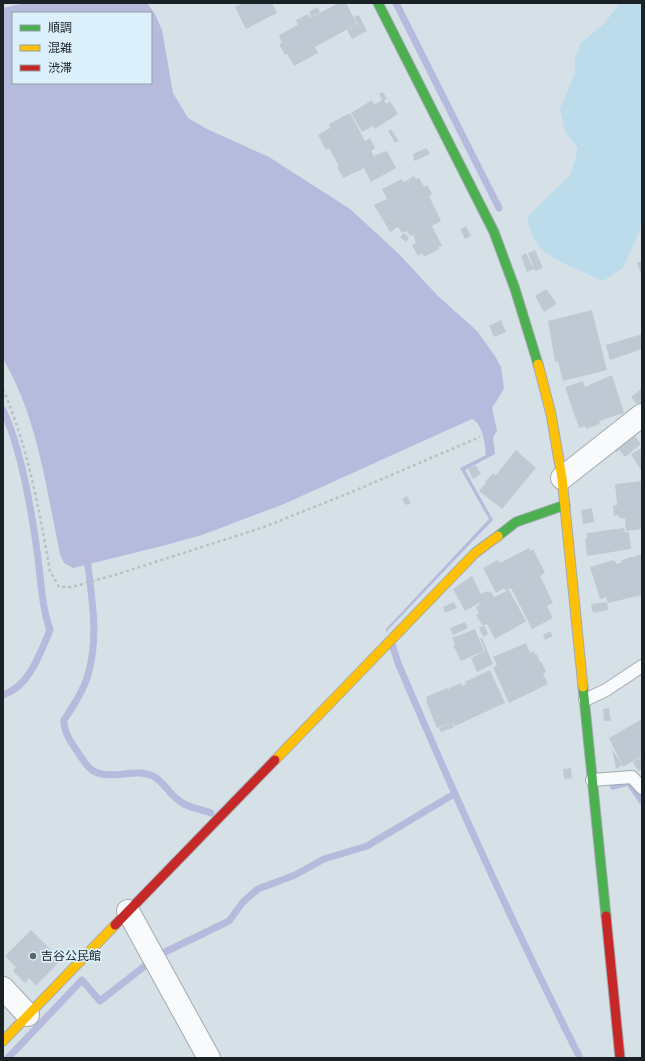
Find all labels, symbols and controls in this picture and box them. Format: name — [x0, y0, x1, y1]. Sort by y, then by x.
legend — [12, 12, 152, 84]
text: 順調 — [48, 19, 72, 38]
text: 混雑 — [48, 39, 72, 58]
text: 渋滞 — [48, 59, 72, 78]
place label: 吉谷公民館 — [41, 947, 101, 966]
marker: 吉谷公民館 — [28, 951, 38, 961]

